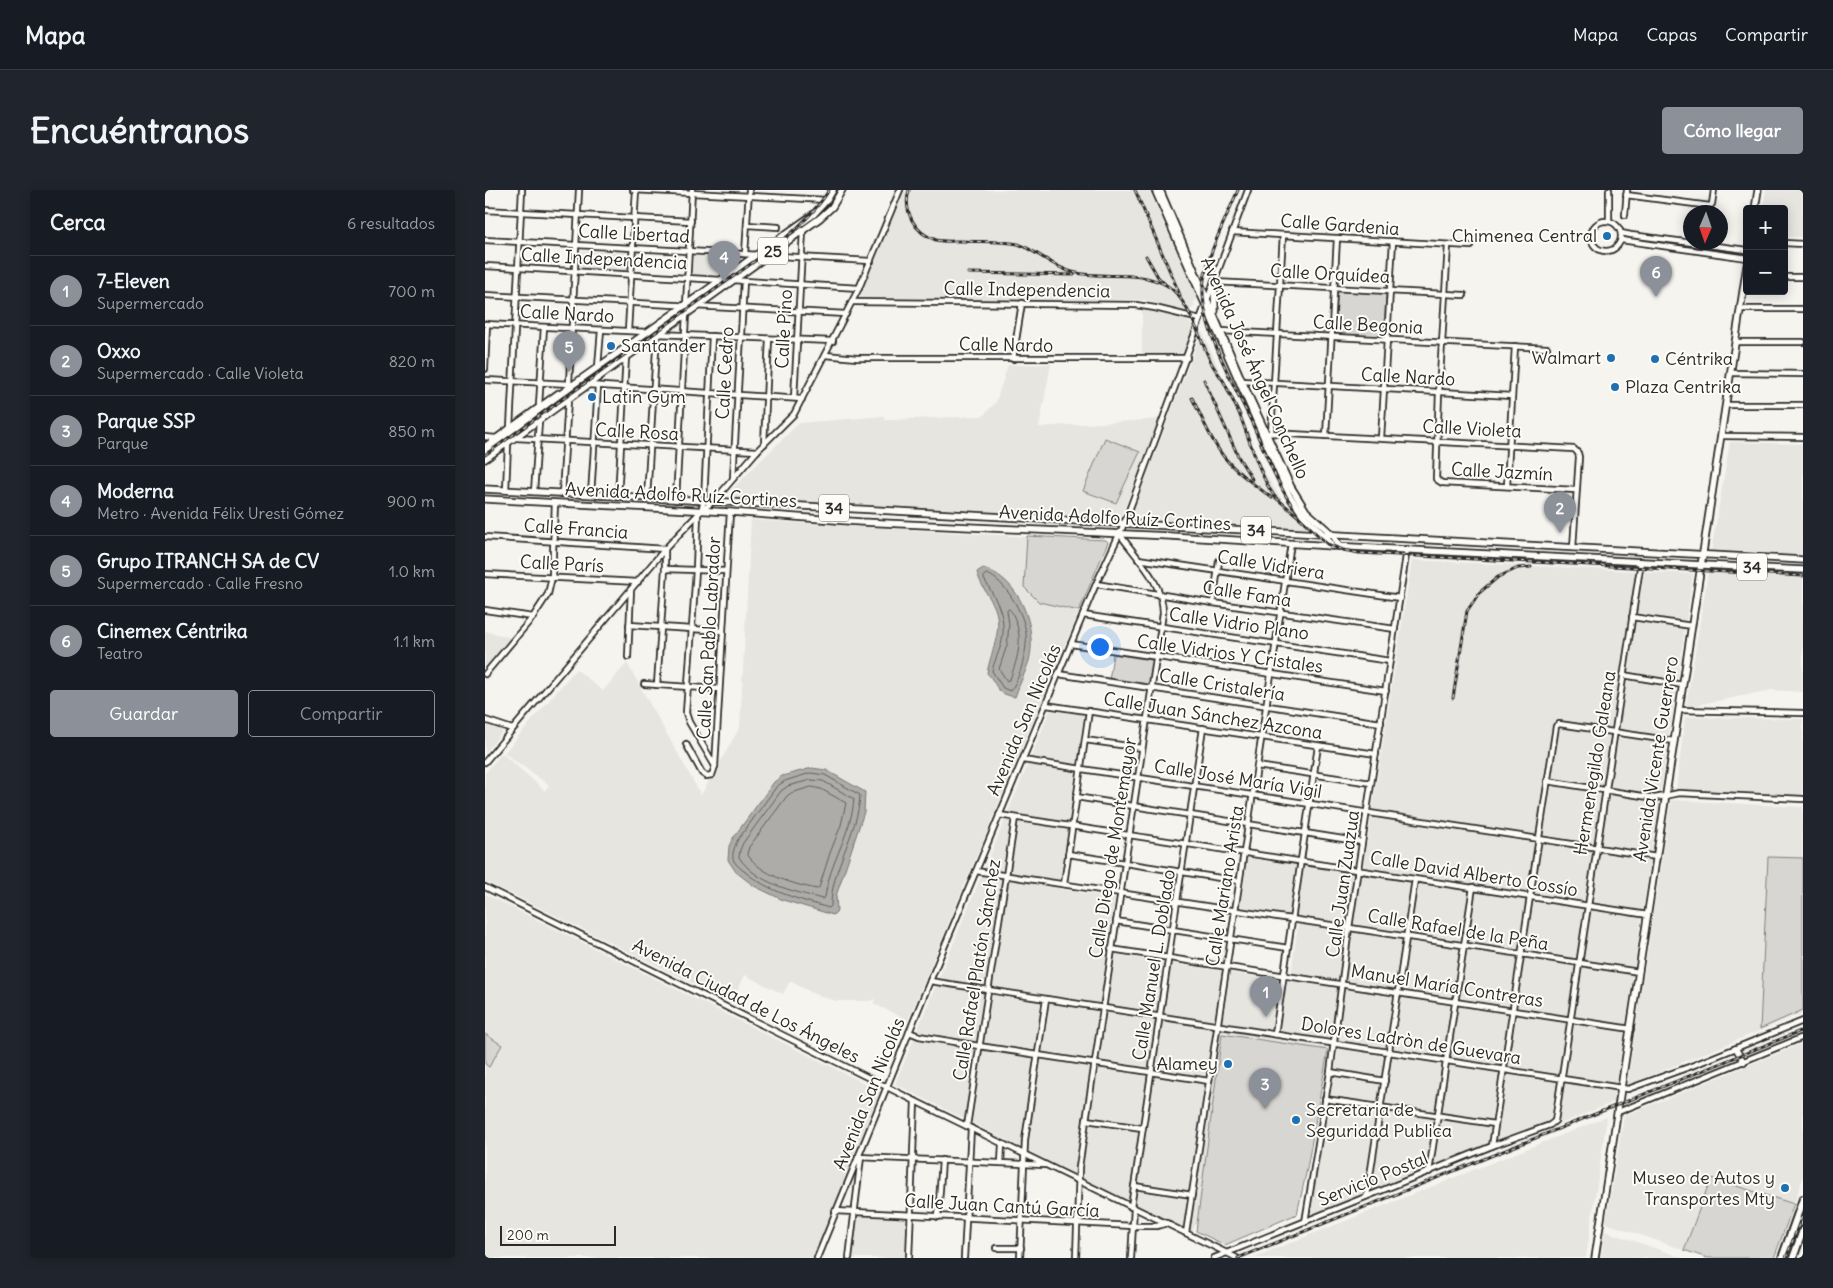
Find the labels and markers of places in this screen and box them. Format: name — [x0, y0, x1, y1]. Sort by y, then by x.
place label: Chimenea Central — [1452, 224, 1597, 247]
marker: Chimenea Central — [1601, 230, 1613, 242]
pin: 4 — [708, 241, 740, 282]
pin: 6 — [1640, 256, 1672, 297]
pin: 5 — [553, 331, 585, 372]
place label: Santander — [621, 334, 707, 357]
marker: Santander — [605, 340, 617, 352]
place label: Walmart — [1531, 346, 1601, 369]
place label: Céntrika — [1665, 347, 1733, 370]
marker: Walmart — [1605, 352, 1617, 364]
marker: Céntrika — [1649, 353, 1661, 365]
place label: Plaza Centrika — [1625, 375, 1741, 398]
marker: Plaza Centrika — [1609, 381, 1621, 393]
place label: Latin Gym — [602, 385, 686, 408]
marker: Latin Gym — [586, 391, 598, 403]
pin: 2 — [1544, 492, 1576, 533]
pin: 1 — [1250, 976, 1282, 1017]
place label: Alamey — [1156, 1052, 1218, 1075]
marker: Alamey — [1222, 1058, 1234, 1070]
pin: 3 — [1249, 1068, 1281, 1109]
place label: Secretaria de Seguridad Publica — [1306, 1098, 1452, 1142]
marker: Secretaria de Seguridad Publica — [1290, 1114, 1302, 1126]
place label: Museo de Autos y Transportes Mty — [1632, 1166, 1775, 1210]
marker: Museo de Autos y Transportes Mty — [1779, 1182, 1791, 1194]

